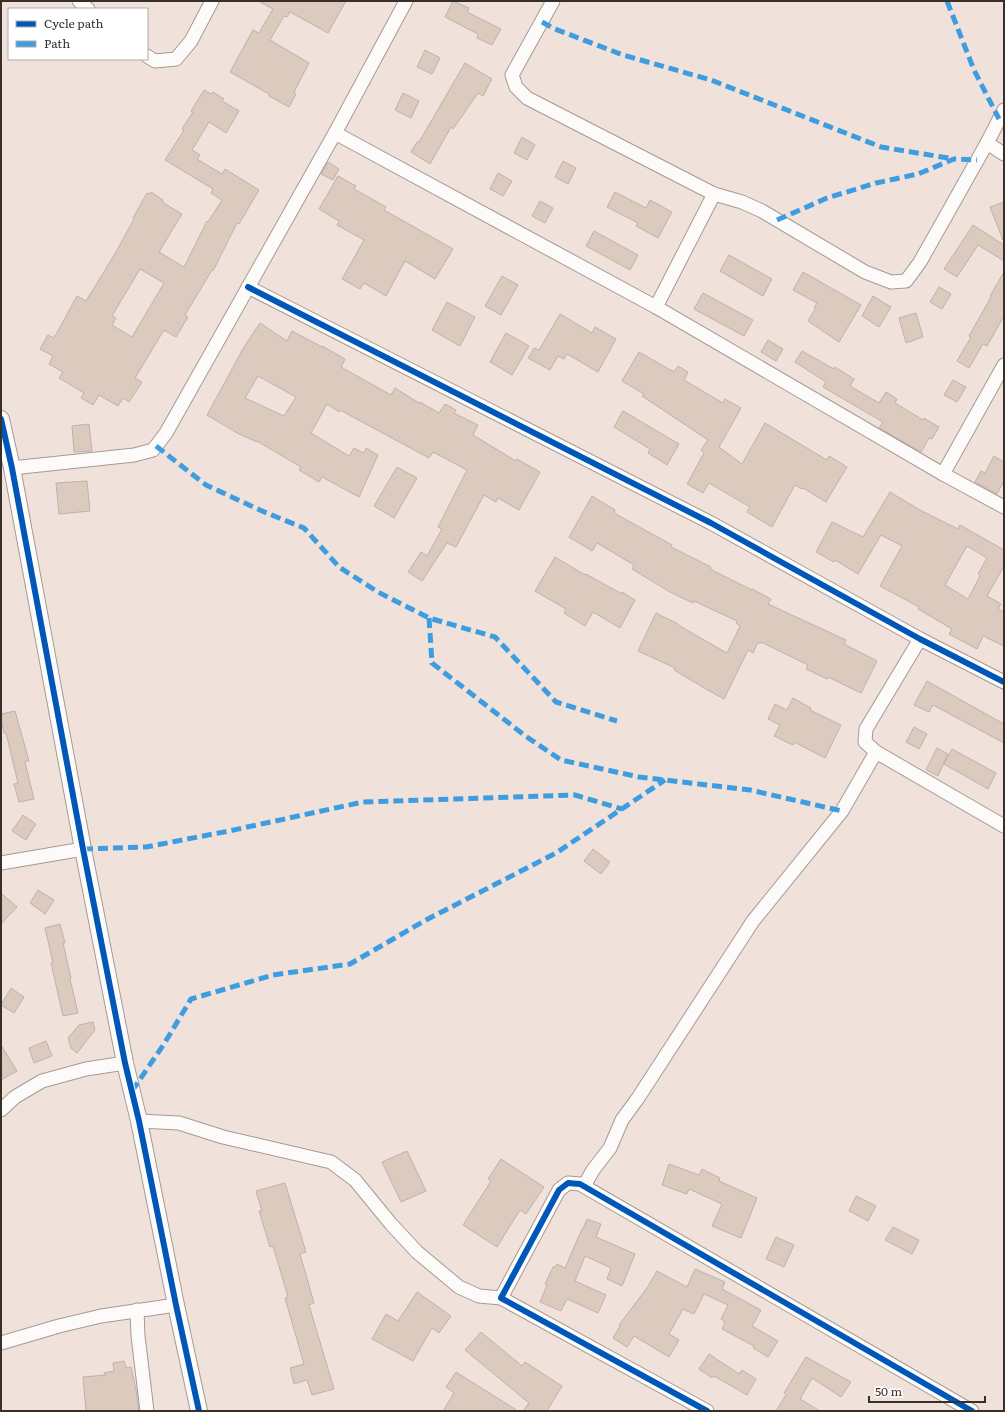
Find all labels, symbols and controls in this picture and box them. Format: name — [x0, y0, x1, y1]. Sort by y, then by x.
legend — [8, 8, 148, 60]
text: Cycle path — [44, 14, 104, 32]
text: Path — [44, 34, 70, 52]
scale bar — [869, 1378, 985, 1404]
text: 50 m — [875, 1382, 902, 1400]

